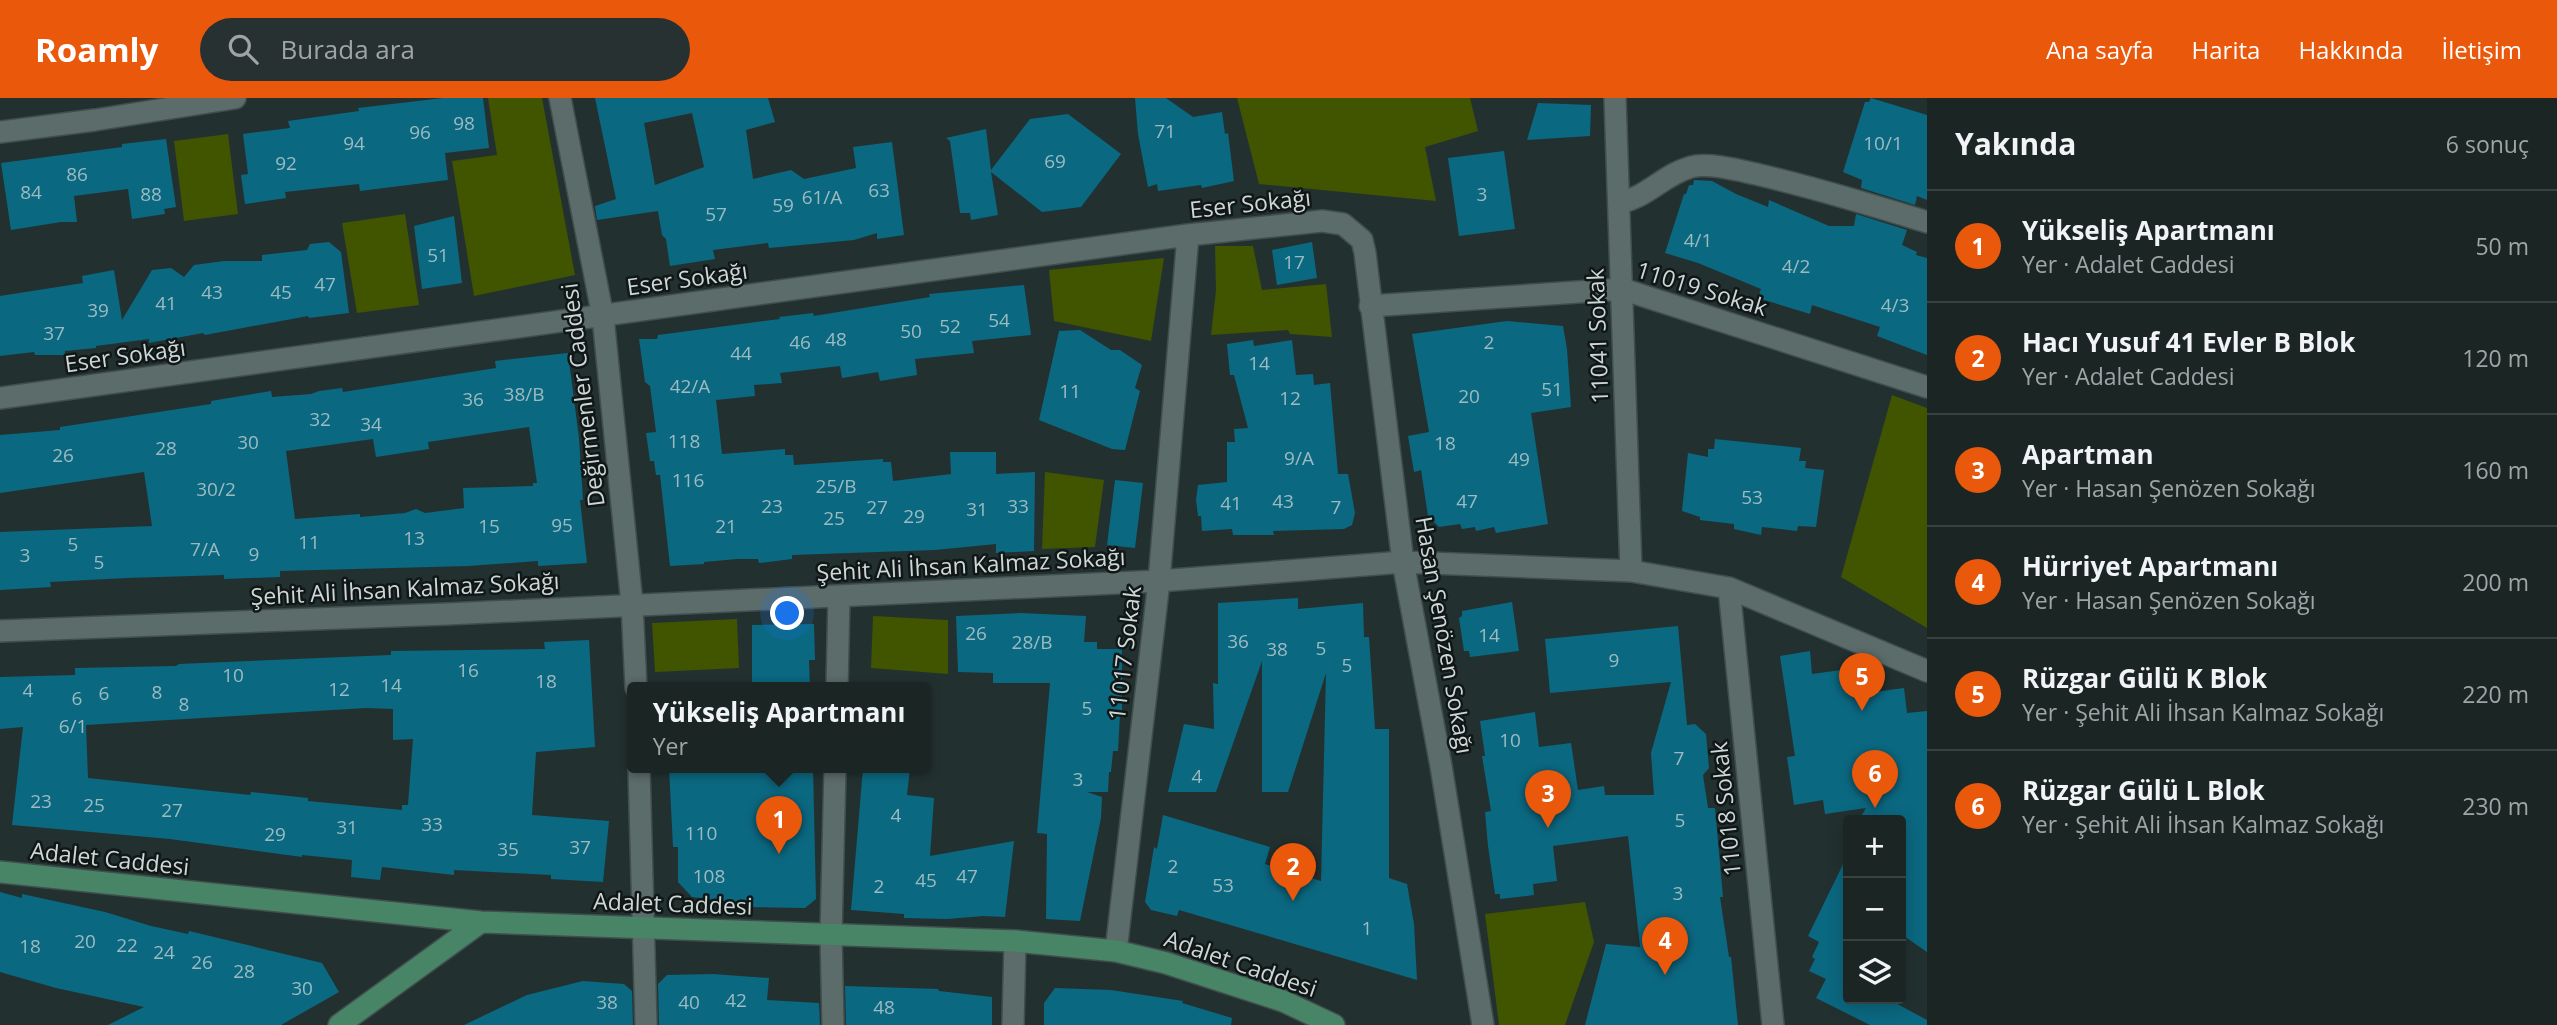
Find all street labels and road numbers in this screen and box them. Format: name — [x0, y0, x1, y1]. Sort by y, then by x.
street label: Eser Sokağı — [1188, 181, 1312, 225]
street label: 11019 Sokak — [1633, 253, 1771, 323]
street label: Eser Sokağı — [625, 254, 749, 302]
street label: 11041 Sokak — [1579, 268, 1615, 404]
street label: Değirmenler Caddesi — [552, 281, 612, 509]
street label: Eser Sokağı — [63, 331, 187, 379]
street label: Hasan Şenözen Sokağı — [1408, 514, 1482, 756]
street label: Şehit Ali İhsan Kalmaz Sokağı — [816, 540, 1126, 588]
street label: Şehit Ali İhsan Kalmaz Sokağı — [250, 564, 560, 612]
street label: 11017 Sokak — [1100, 584, 1148, 722]
street label: 11018 Sokak — [1702, 740, 1748, 878]
street label: Adalet Caddesi — [29, 834, 191, 882]
street label: Adalet Caddesi — [593, 884, 753, 922]
street label: Adalet Caddesi — [1160, 922, 1322, 1004]

